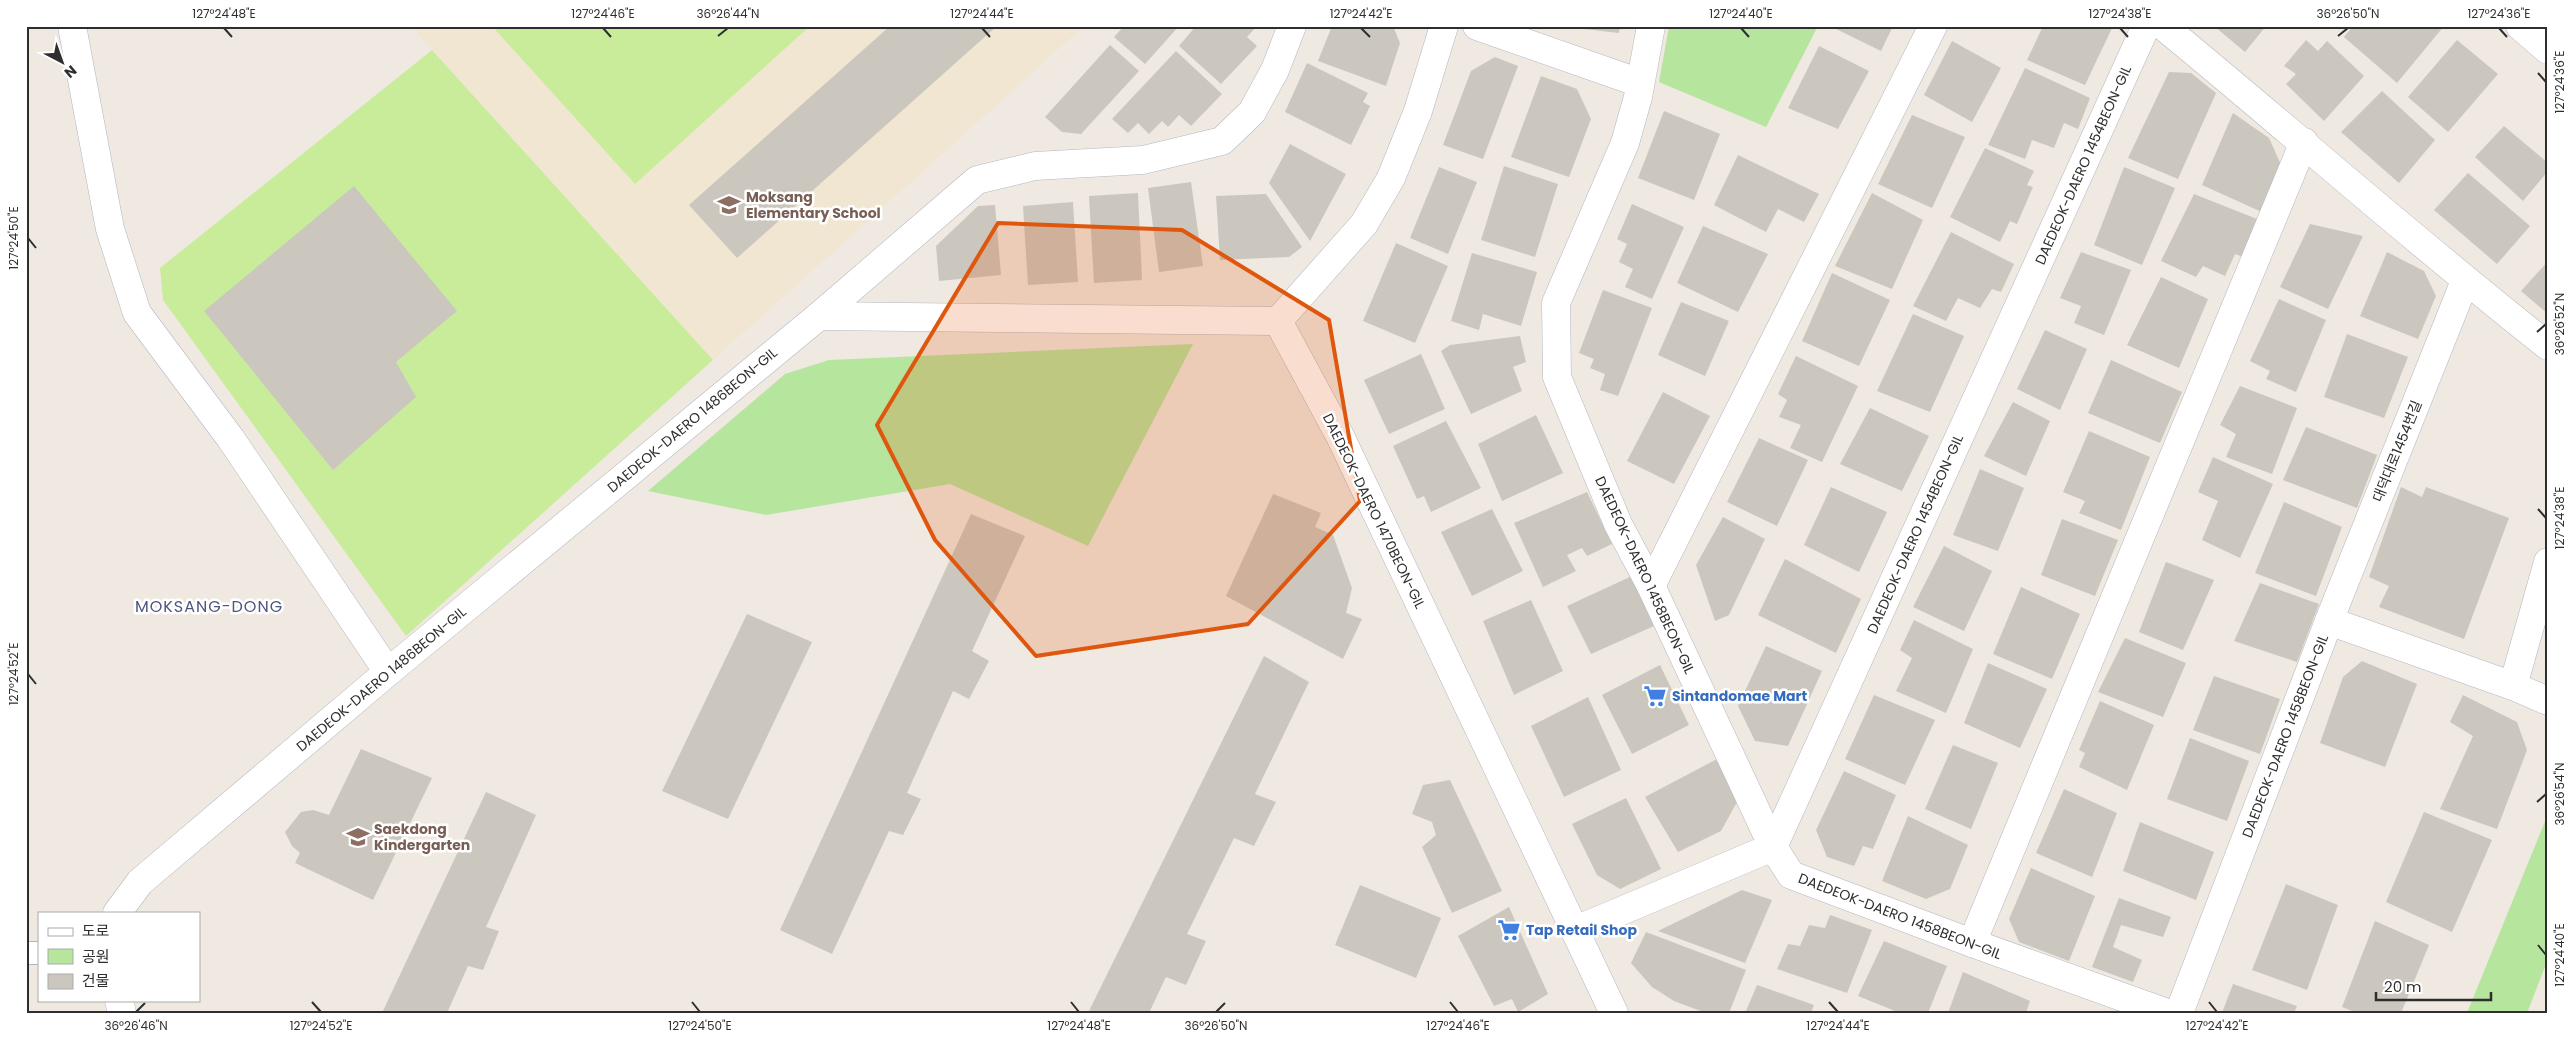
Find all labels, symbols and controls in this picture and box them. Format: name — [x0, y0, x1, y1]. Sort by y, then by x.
text: 127°24'48"E — [192, 5, 256, 22]
text: 127°24'46"E — [571, 5, 635, 22]
text: 36°26'44"N — [696, 5, 760, 22]
text: 127°24'44"E — [950, 5, 1014, 22]
text: 127°24'42"E — [1330, 5, 1392, 22]
text: 127°24'40"E — [1709, 5, 1773, 22]
text: 127°24'38"E — [2089, 5, 2151, 22]
text: 36°26'50"N — [2316, 5, 2380, 22]
text: 127°24'36"E — [2468, 5, 2530, 22]
north arrow — [38, 38, 88, 88]
text: 127°24'36"E — [2551, 51, 2568, 113]
text: N — [60, 61, 81, 83]
street label: DAEDEOK-DAERO 1454BEON-GIL — [2030, 62, 2136, 268]
place label: Moksang Elementary School — [746, 187, 881, 223]
school or university icon: Moksang Elementary School — [716, 192, 742, 218]
text: 127°24'50"E — [5, 206, 22, 270]
text: 36°26'52"N — [2551, 293, 2568, 355]
street label: DAEDEOK-DAERO 1486BEON-GIL — [603, 343, 781, 497]
street label: 대덕대로1454번길 — [2367, 397, 2427, 505]
street label: DAEDEOK-DAERO 1470BEON-GIL — [1318, 410, 1430, 612]
street label: DAEDEOK-DAERO 1454BEON-GIL — [1862, 431, 1968, 637]
street label: DAEDEOK-DAERO 1458BEON-GIL — [1590, 473, 1700, 677]
text: 127°24'38"E — [2551, 487, 2568, 549]
district label: MOKSANG-DONG — [135, 595, 283, 618]
street label: DAEDEOK-DAERO 1486BEON-GIL — [292, 602, 470, 756]
street label: DAEDEOK-DAERO 1458BEON-GIL — [2237, 632, 2333, 840]
text: 127°24'52"E — [5, 643, 22, 705]
supermarket icon: Sintandomae Mart — [1642, 683, 1668, 709]
place label: Sintandomae Mart — [1672, 686, 1807, 706]
text: 36°26'54"N — [2551, 762, 2568, 826]
place label: Saekdong Kindergarten — [374, 819, 470, 855]
school or university icon: Saekdong Kindergarten — [345, 824, 371, 850]
street label: DAEDEOK-DAERO 1458BEON-GIL — [1796, 868, 2004, 964]
legend — [38, 912, 200, 1002]
supermarket icon: Tap Retail Shop — [1496, 917, 1522, 943]
text: 도로 — [82, 920, 110, 941]
place label: Tap Retail Shop — [1526, 920, 1637, 940]
text: 127°24'40"E — [2551, 923, 2568, 987]
text: 공원 — [82, 946, 110, 967]
scale bar — [2376, 969, 2492, 1001]
text: 건물 — [82, 970, 110, 991]
text: 20 m — [2384, 976, 2422, 997]
text: 36°26'46"N — [104, 1017, 168, 1034]
text: 127°24'52"E — [290, 1017, 352, 1034]
text: 127°24'50"E — [668, 1017, 732, 1034]
text: 127°24'48"E — [1047, 1017, 1111, 1034]
text: 36°26'50"N — [1184, 1017, 1248, 1034]
text: 127°24'46"E — [1426, 1017, 1490, 1034]
text: 127°24'44"E — [1806, 1017, 1870, 1034]
text: 127°24'42"E — [2186, 1017, 2248, 1034]

